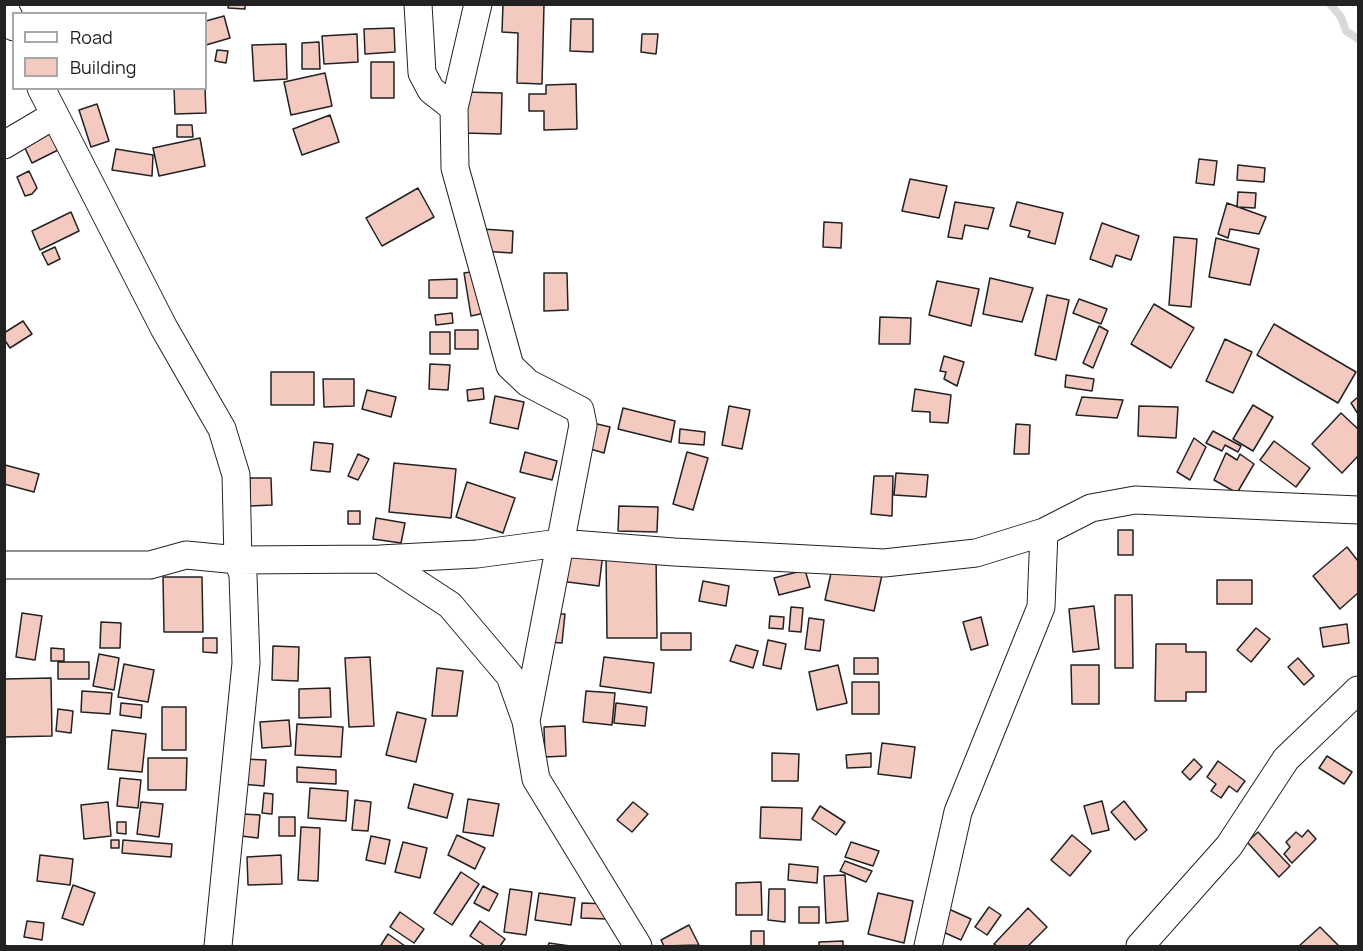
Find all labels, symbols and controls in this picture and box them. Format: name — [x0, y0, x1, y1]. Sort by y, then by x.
legend — [12, 12, 207, 90]
text: Road — [70, 25, 113, 49]
text: Building — [70, 55, 136, 79]

